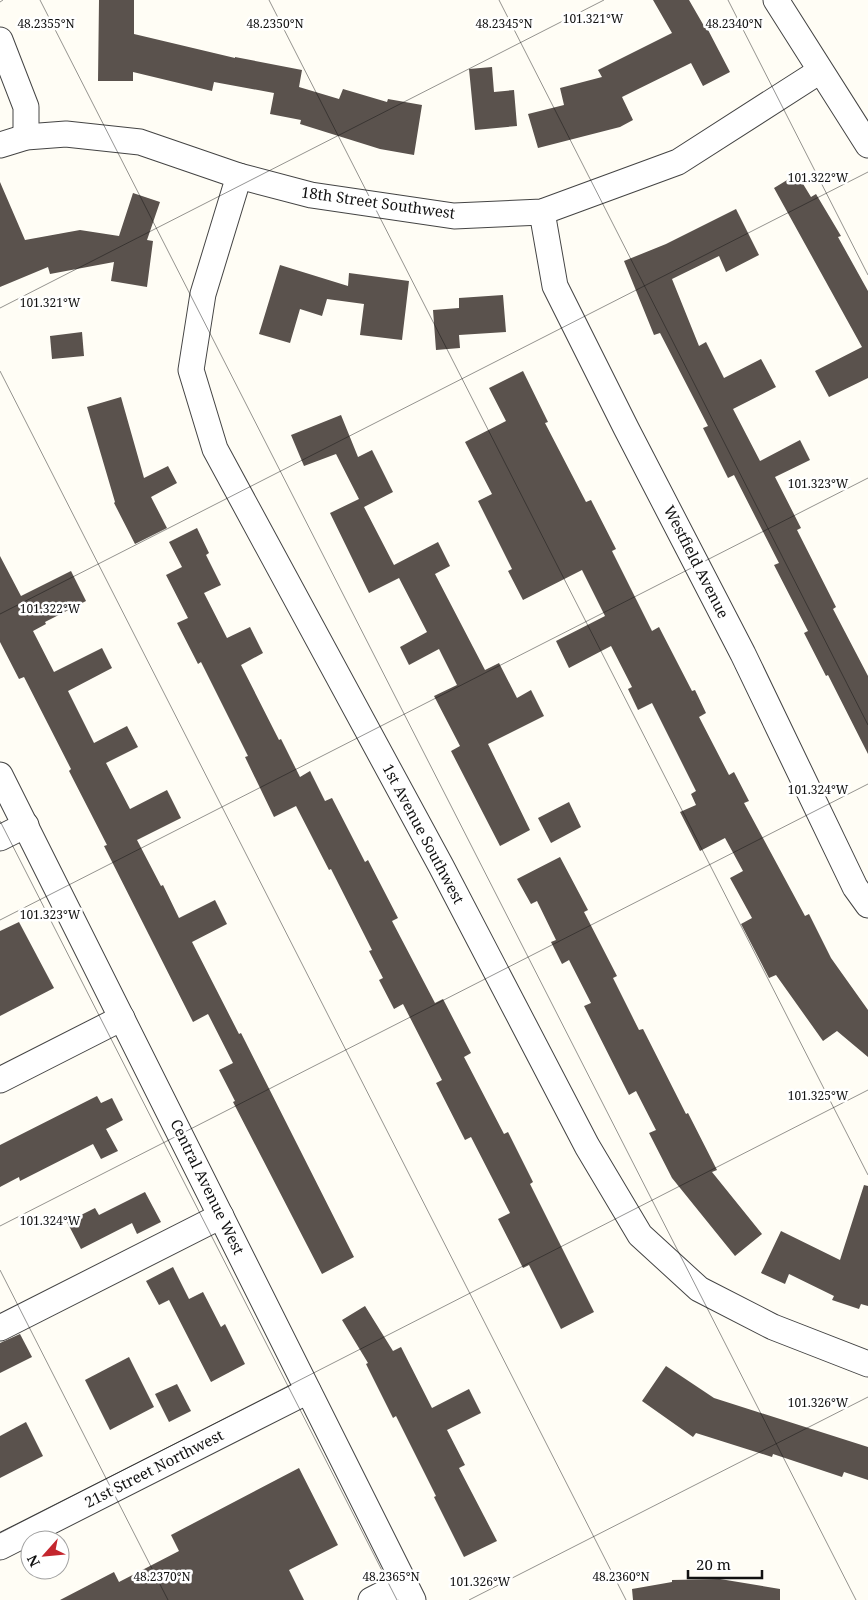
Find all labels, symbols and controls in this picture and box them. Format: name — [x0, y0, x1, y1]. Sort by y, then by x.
text: 101.321°W — [563, 10, 624, 27]
text: 48.2355°N — [17, 15, 75, 32]
text: 48.2350°N — [246, 15, 304, 32]
text: 48.2345°N — [475, 15, 533, 32]
text: 48.2340°N — [705, 15, 763, 32]
text: 101.322°W — [788, 169, 849, 186]
street label: 18th Street Southwest — [300, 181, 456, 223]
text: 101.321°W — [20, 294, 81, 311]
text: 101.323°W — [788, 475, 849, 492]
street label: Westfield Avenue — [660, 502, 734, 621]
text: 101.322°W — [20, 600, 81, 617]
street label: 1st Avenue Southwest — [378, 760, 469, 907]
text: 101.324°W — [788, 781, 849, 798]
text: 101.323°W — [20, 906, 81, 923]
text: 101.325°W — [788, 1087, 849, 1104]
street label: Central Avenue West — [166, 1116, 249, 1258]
text: 101.324°W — [20, 1212, 81, 1229]
text: 101.326°W — [788, 1394, 849, 1411]
street label: 21st Street Northwest — [81, 1424, 226, 1512]
north arrow — [20, 1530, 70, 1580]
scale bar — [688, 1548, 762, 1580]
text: N — [22, 1552, 44, 1570]
text: 20 m — [696, 1554, 731, 1574]
text: 48.2370°N — [133, 1568, 191, 1585]
text: 48.2365°N — [362, 1568, 420, 1585]
text: 48.2360°N — [592, 1568, 650, 1585]
text: 101.326°W — [450, 1573, 511, 1590]

